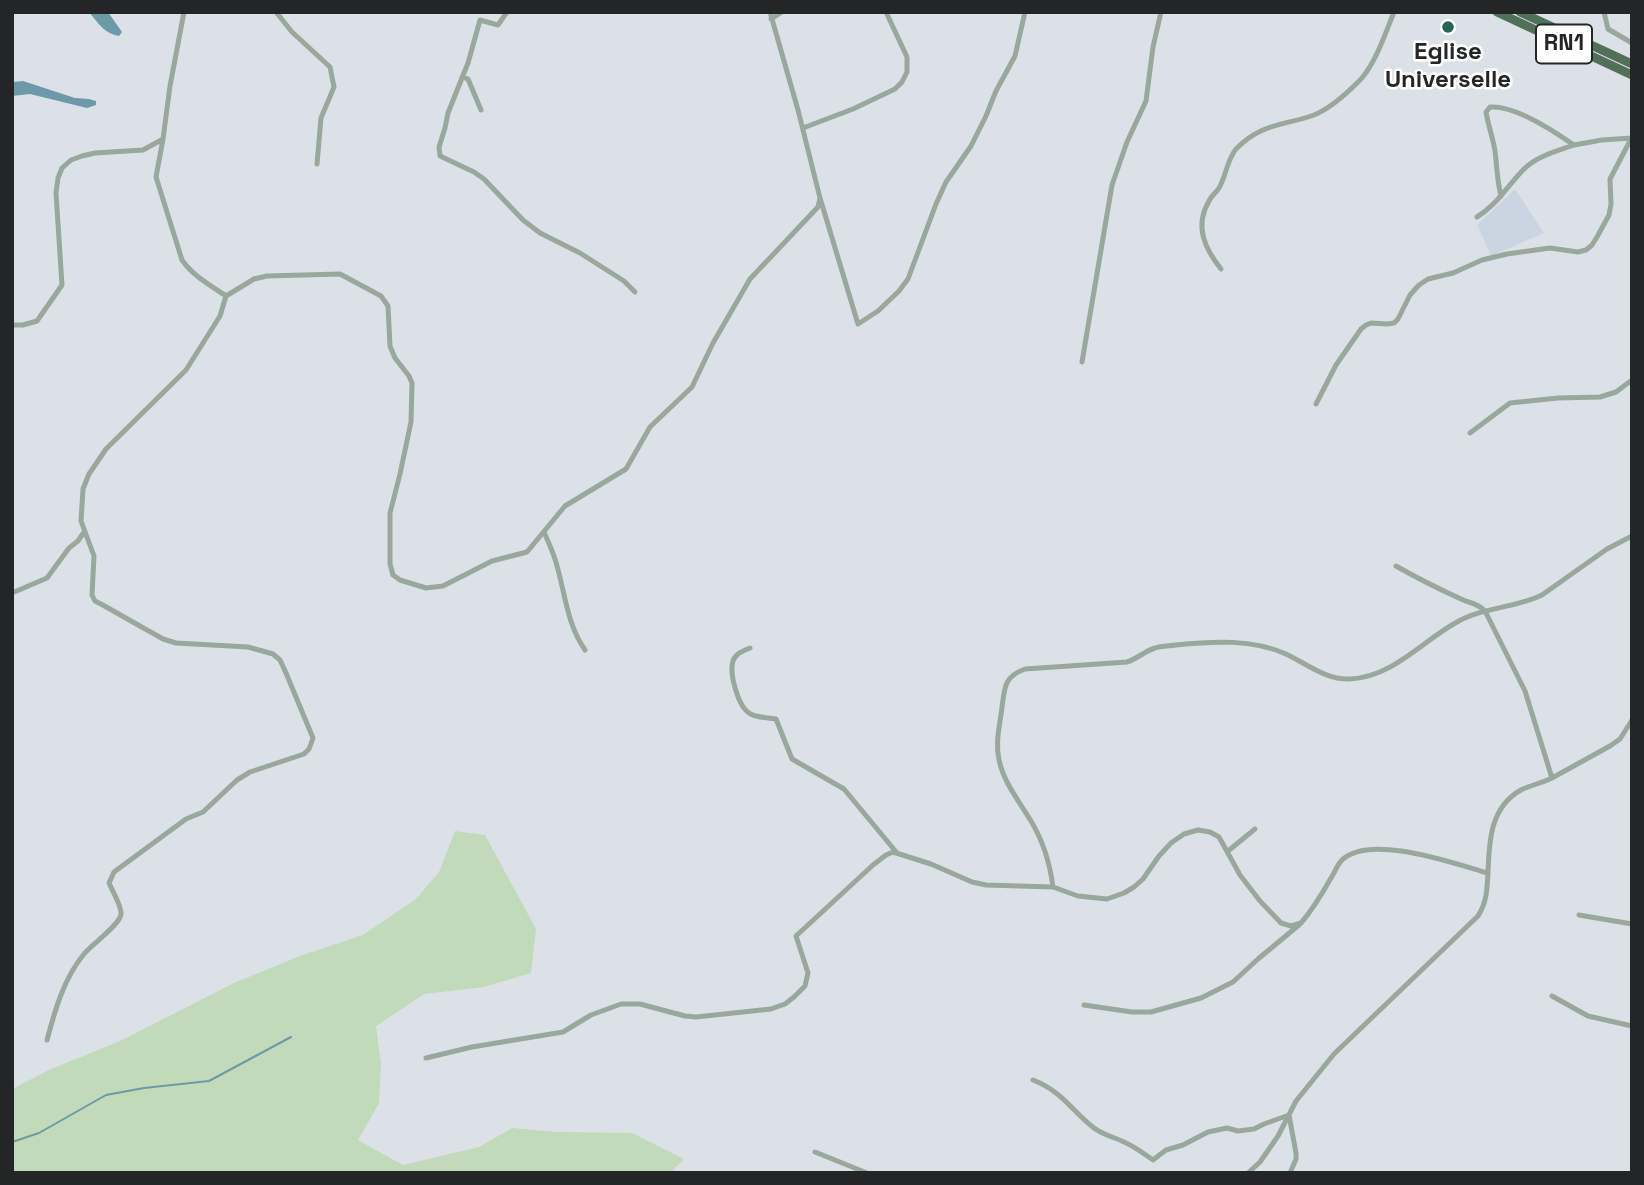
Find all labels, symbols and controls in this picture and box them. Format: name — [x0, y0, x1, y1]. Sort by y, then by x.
marker: Eglise Universelle — [1440, 19, 1456, 35]
road number: RN1 — [1536, 24, 1592, 64]
place label: Eglise Universelle — [1385, 38, 1511, 94]

